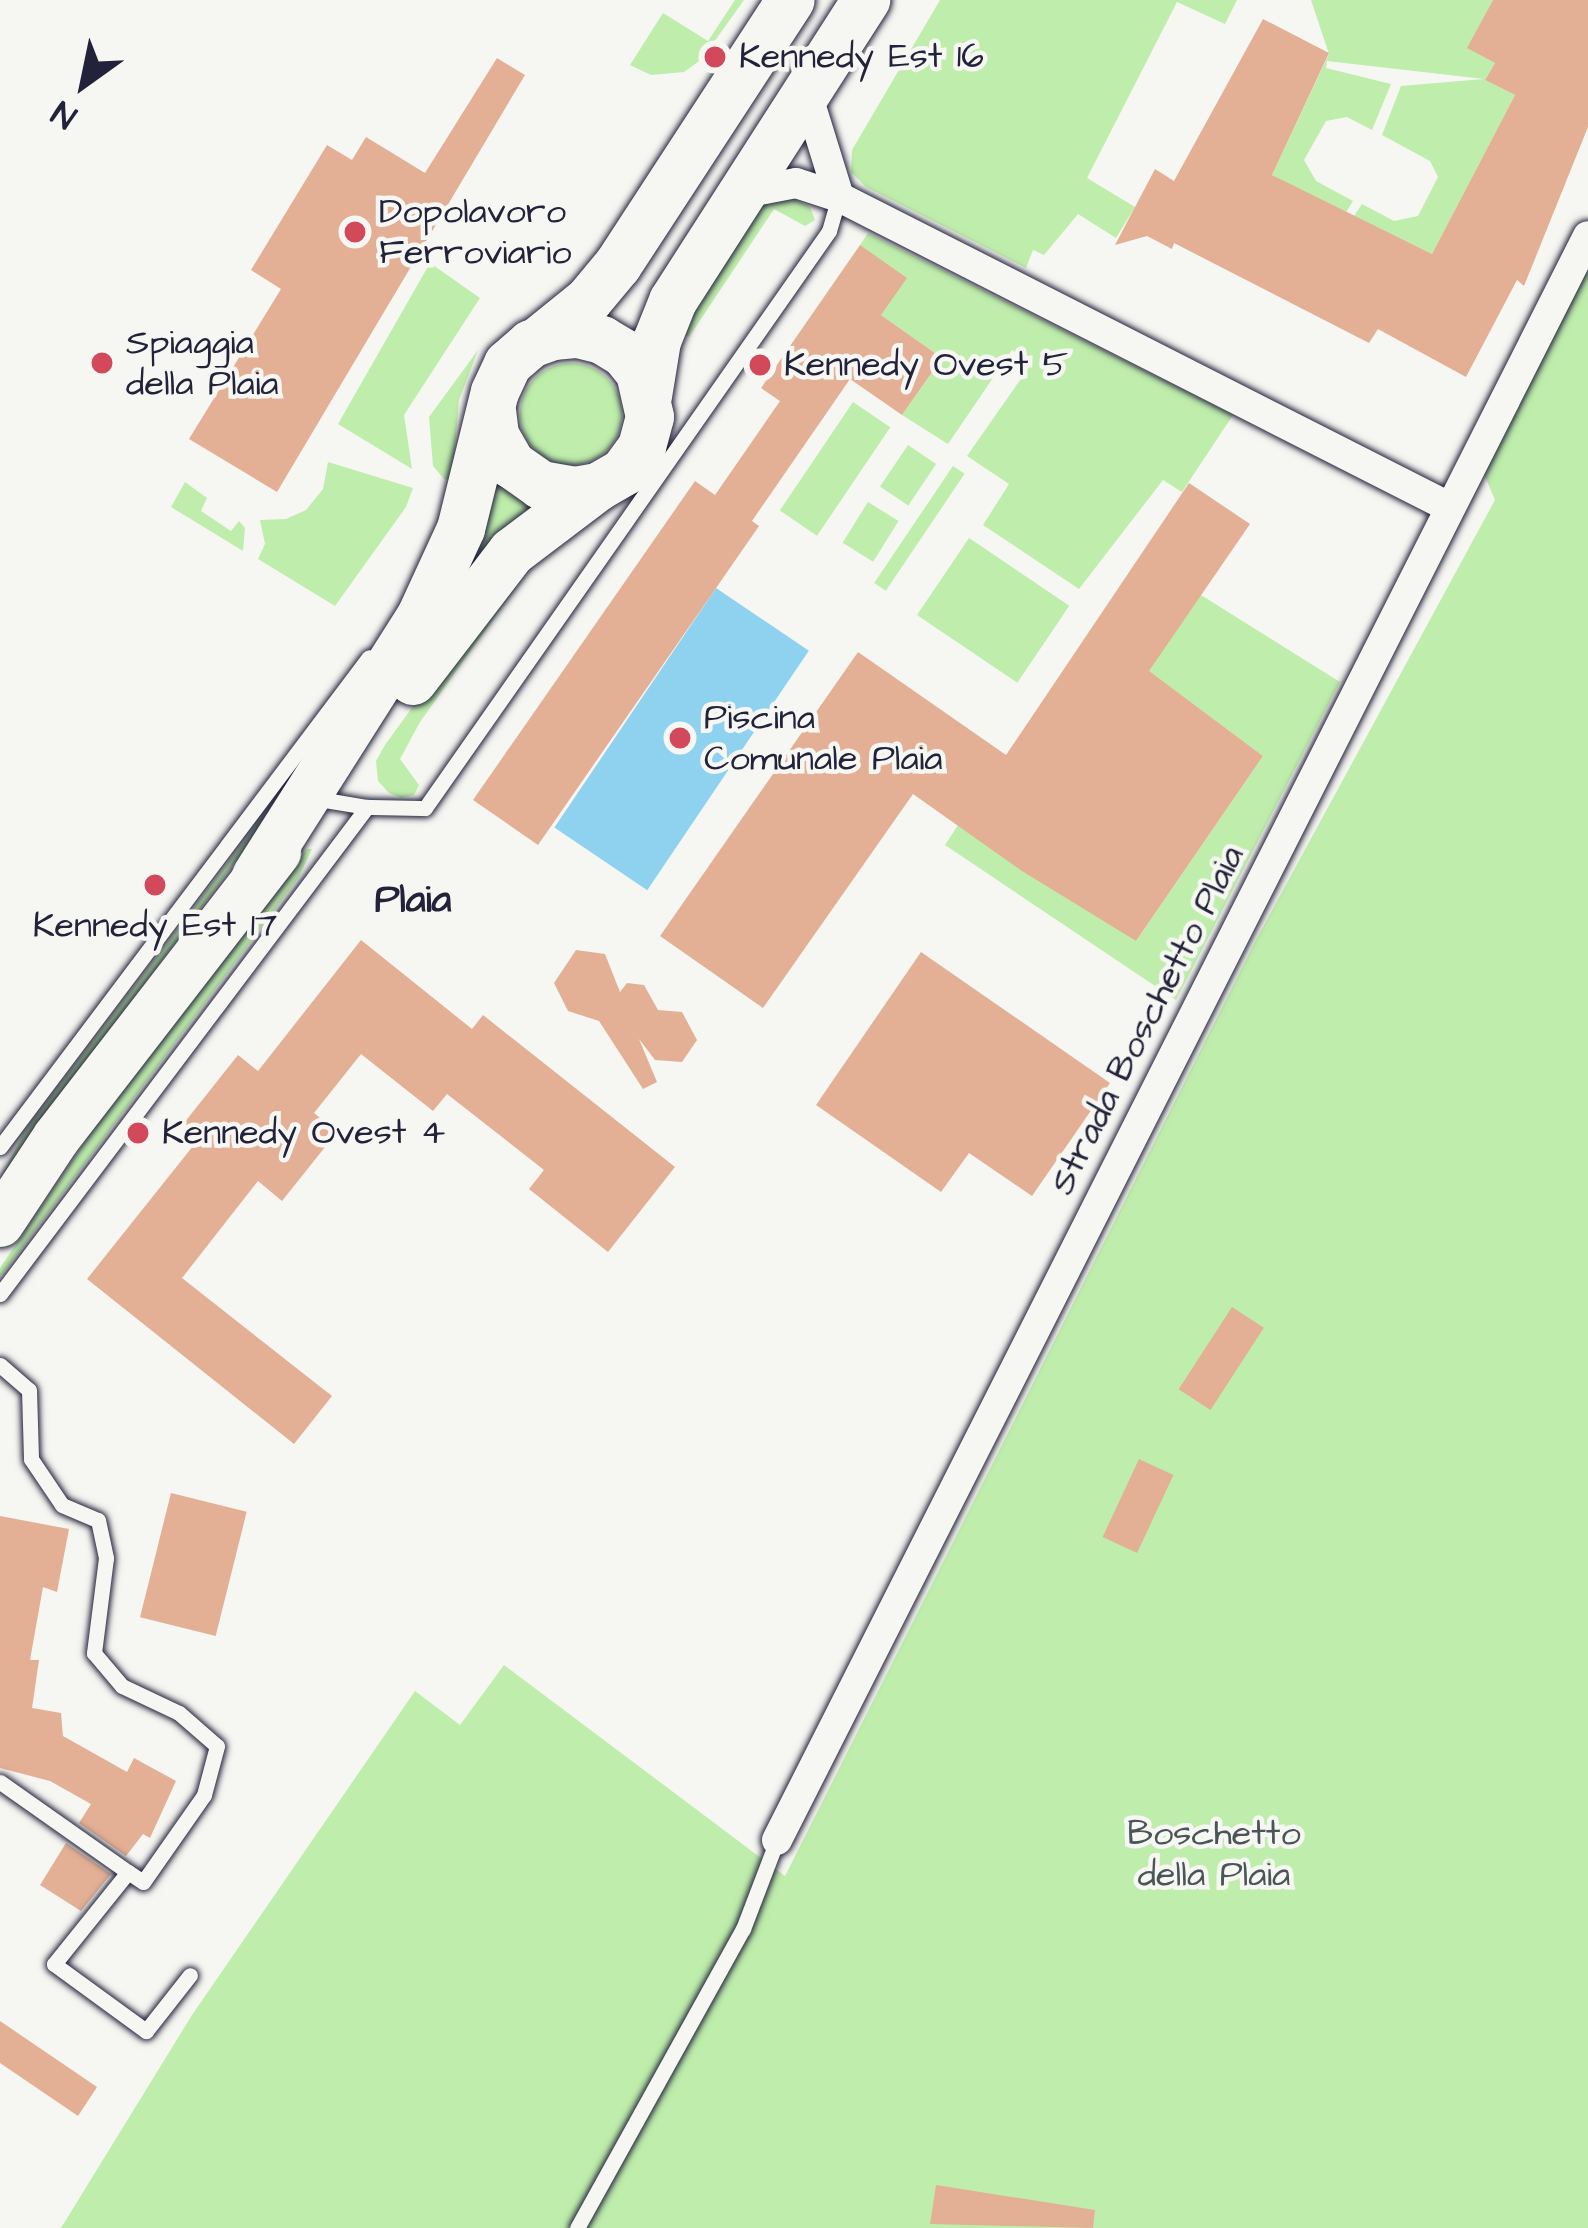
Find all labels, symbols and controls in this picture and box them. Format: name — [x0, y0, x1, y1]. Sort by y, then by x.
north arrow — [24, 24, 144, 144]
place label: Kennedy Est 16 — [739, 35, 984, 79]
marker: Kennedy Est 16 — [702, 44, 728, 70]
text: N — [43, 89, 86, 139]
place label: Dopolavoro Ferroviario — [379, 189, 571, 274]
marker: Dopolavoro Ferroviario — [342, 219, 368, 245]
place label: Spiaggia della Plaia — [126, 320, 279, 405]
place label: Kennedy Ovest 5 — [784, 343, 1068, 387]
marker: Spiaggia della Plaia — [89, 350, 115, 376]
marker: Kennedy Ovest 5 — [747, 352, 773, 378]
place label: Piscina Comunale Plaia — [704, 695, 943, 780]
marker: Piscina Comunale Plaia — [667, 725, 693, 751]
street label: Strada Boschetto Plaia — [1040, 838, 1254, 1202]
marker: Kennedy Est 17 — [142, 872, 168, 898]
district label: Plaia — [375, 878, 451, 924]
place label: Kennedy Est 17 — [33, 904, 277, 948]
place label: Kennedy Ovest 4 — [162, 1111, 445, 1155]
marker: Kennedy Ovest 4 — [125, 1120, 151, 1146]
park label: Boschetto della Plaia — [1127, 1811, 1301, 1896]

